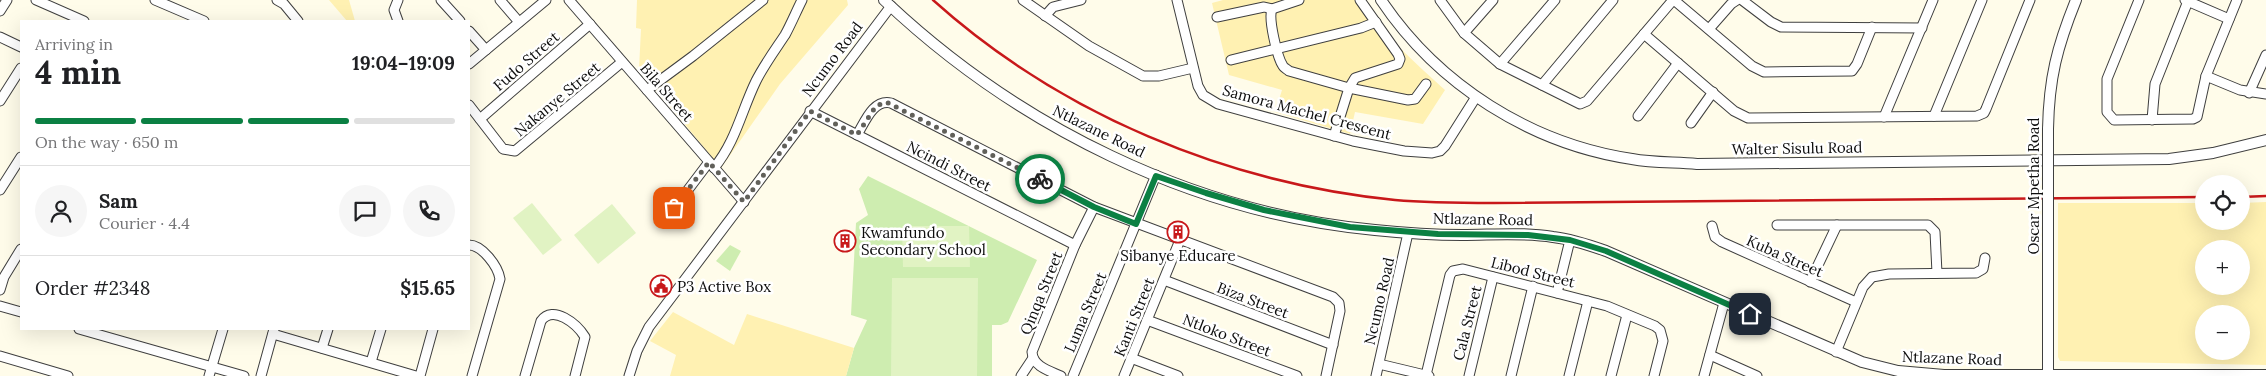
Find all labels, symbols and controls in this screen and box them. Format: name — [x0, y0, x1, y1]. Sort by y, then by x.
street label: Ncumo Road — [798, 18, 866, 100]
street label: Fudo Street — [489, 27, 563, 95]
text: Arriving in — [35, 34, 113, 54]
text: 19:04–19:09 — [352, 51, 455, 75]
text: 4 min — [35, 52, 121, 93]
street label: Nakanye Street — [510, 57, 604, 140]
street label: Bila Street — [636, 59, 698, 125]
street label: Samora Machel Crescent — [1221, 80, 1394, 144]
street label: Ntlazane Road — [1050, 100, 1148, 162]
street label: Oscar Mpetha Road — [2024, 117, 2043, 255]
text: On the way · 650 m — [35, 132, 178, 152]
street label: Ncindi Street — [904, 137, 995, 195]
street label: Walter Sisulu Road — [1731, 137, 1863, 159]
courier — [1015, 154, 1065, 204]
icon: bike — [1026, 165, 1054, 193]
map controls — [2195, 175, 2250, 360]
button: locate — [2195, 175, 2250, 230]
button: person — [35, 185, 87, 237]
button: chat — [339, 185, 391, 237]
button: phone — [403, 185, 455, 237]
pin — [653, 187, 695, 229]
text: Sam — [99, 189, 138, 213]
icon: bag — [660, 194, 688, 222]
street label: Ntlazane Road — [1433, 209, 1533, 229]
text: Courier · 4.4 — [99, 213, 190, 233]
building icon: Sibanye Educare — [1166, 220, 1190, 244]
place label: Kwamfundo Secondary School — [861, 223, 986, 259]
building icon: Kwamfundo Secondary School — [833, 229, 857, 253]
street label: Kuba Street — [1744, 231, 1826, 281]
button: + — [2195, 240, 2250, 295]
place label: Sibanye Educare — [1120, 246, 1236, 265]
street label: Qinqa Street — [1016, 248, 1066, 337]
street label: Libod Street — [1489, 252, 1577, 292]
street label: Ncumo Road — [1360, 255, 1398, 347]
street label: Luma Street — [1060, 269, 1110, 355]
public building icon: P3 Active Box — [649, 274, 673, 298]
street label: Kanti Street — [1110, 275, 1159, 359]
text: Order #2348 — [35, 276, 150, 300]
text: $15.65 — [400, 276, 455, 300]
place label: P3 Active Box — [677, 277, 771, 296]
street label: Biza Street — [1214, 278, 1292, 322]
street label: Cala Street — [1449, 283, 1486, 362]
pin — [1729, 293, 1771, 335]
icon: home — [1736, 300, 1764, 328]
button: − — [2195, 305, 2250, 360]
street label: Ntloko Street — [1180, 309, 1274, 361]
street label: Ntlazane Road — [1902, 347, 2003, 369]

